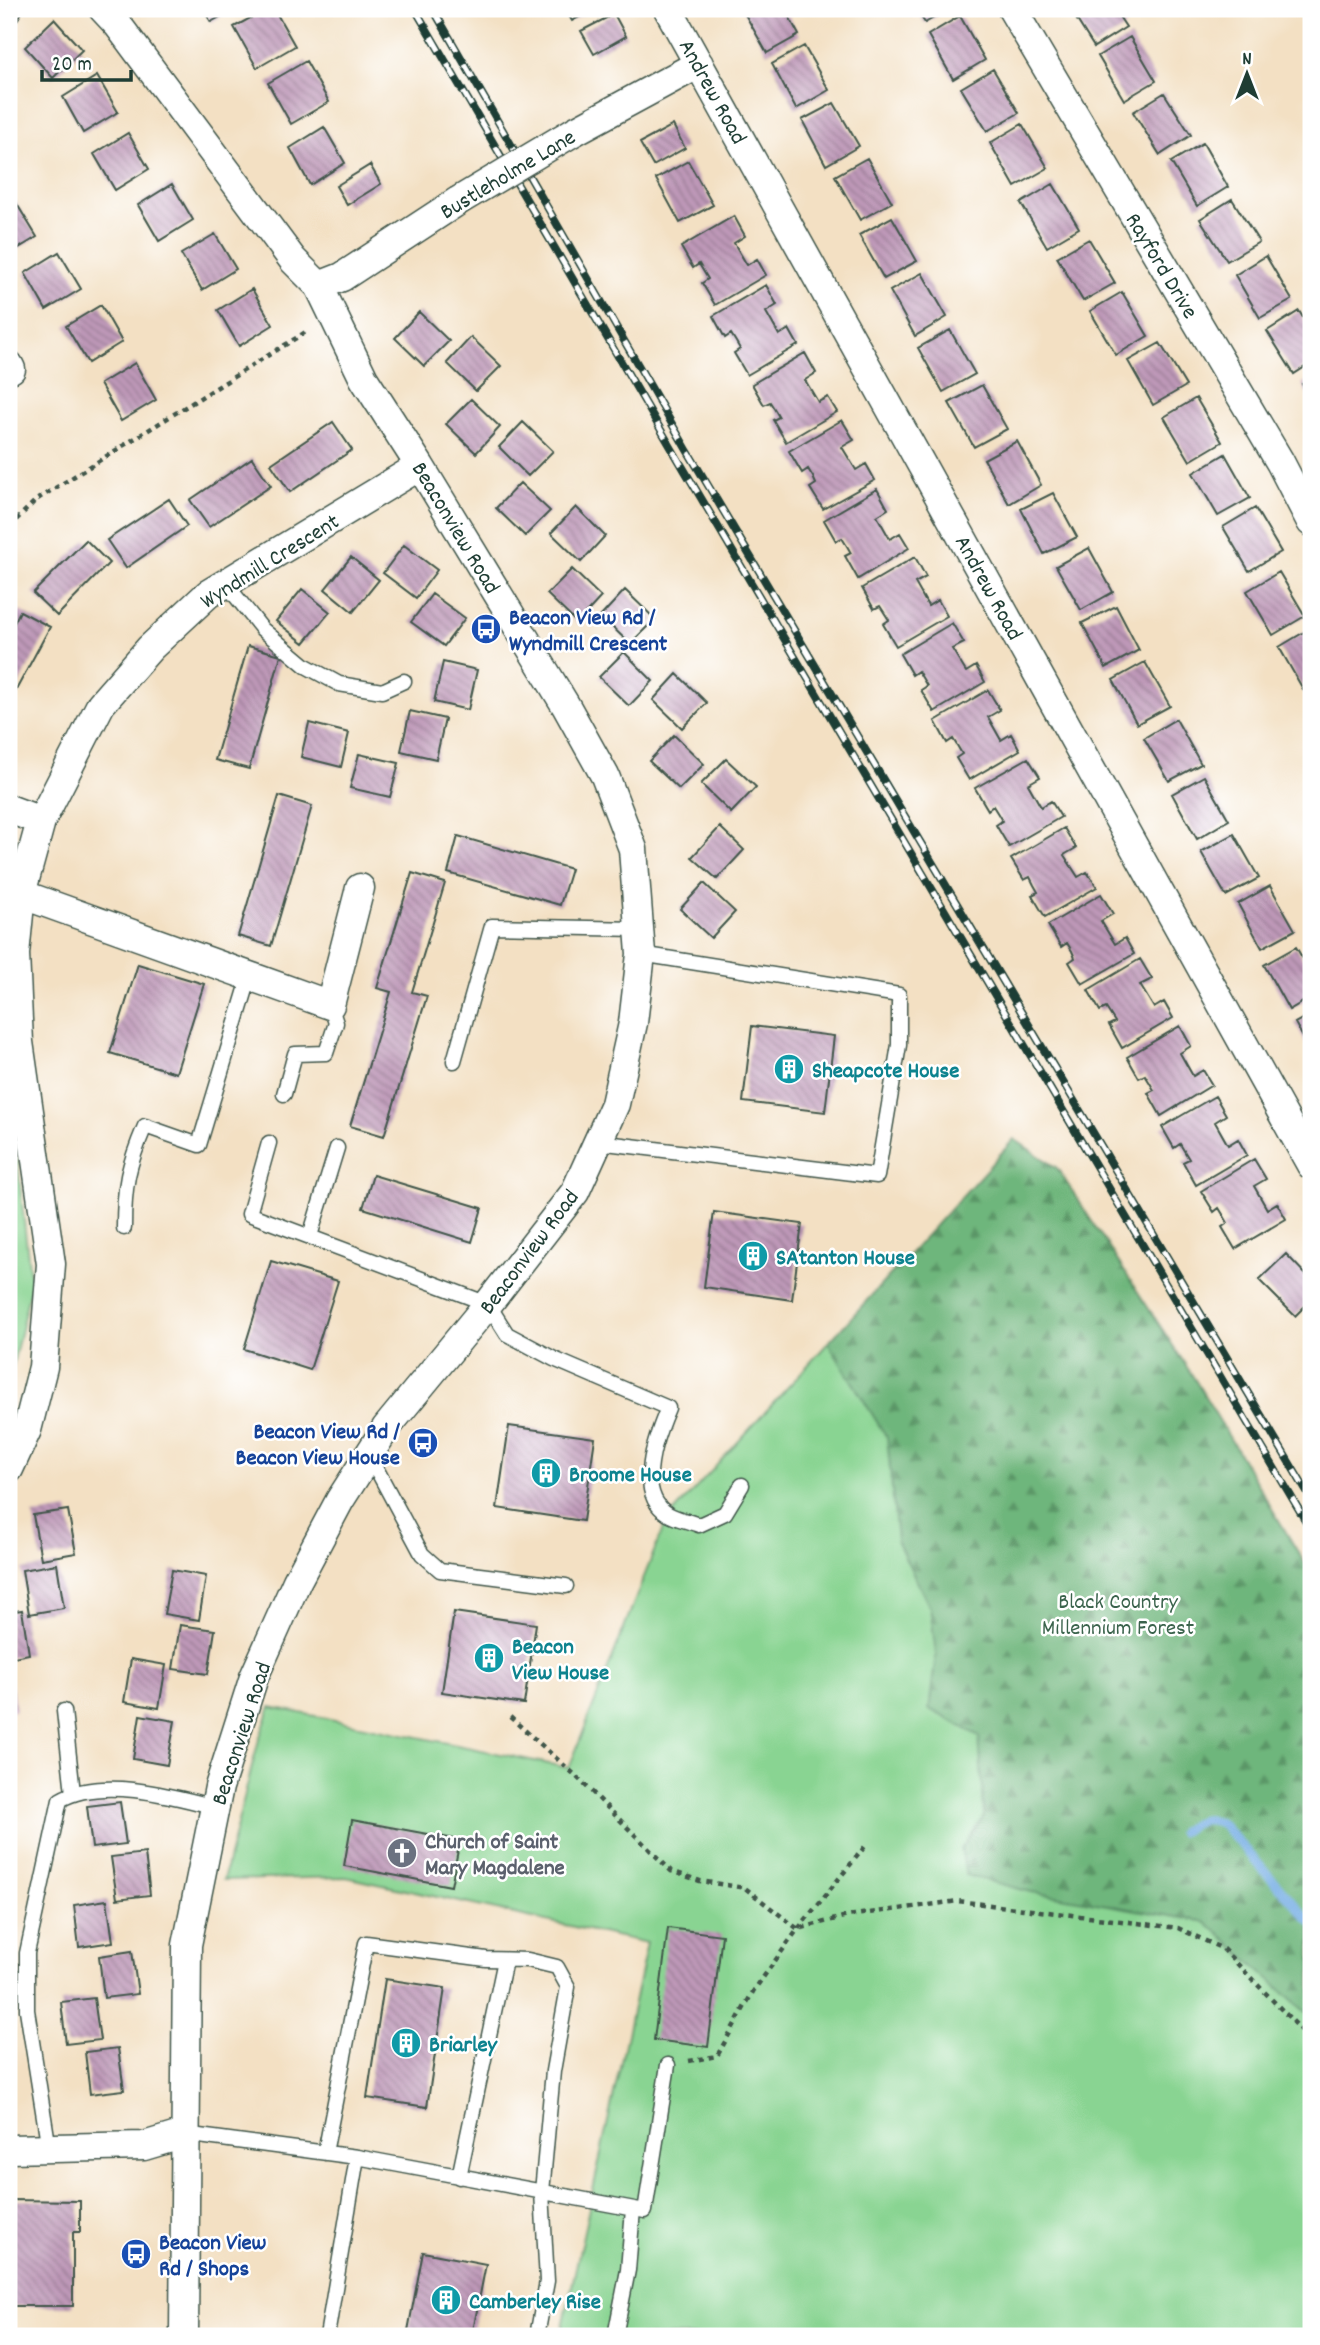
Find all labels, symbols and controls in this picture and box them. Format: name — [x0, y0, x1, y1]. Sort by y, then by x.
street label: Andrew Road — [668, 34, 753, 151]
scale bar — [42, 38, 131, 82]
north arrow — [1212, 38, 1282, 108]
text: N — [1242, 47, 1252, 74]
text: 20 m — [52, 51, 92, 81]
street label: Bustleholme Lane — [435, 122, 583, 230]
street label: Rayford Drive — [1115, 207, 1205, 326]
street label: Beaconview Road — [402, 456, 506, 601]
street label: Wyndmill Crescent — [195, 507, 347, 619]
street label: Andrew Road — [944, 530, 1029, 647]
place label: Beacon View Rd / Wyndmill Crescent — [509, 603, 668, 662]
bus stop icon: Beacon View Rd / Wyndmill Crescent — [469, 612, 503, 646]
building icon: Sheapcote House — [772, 1052, 806, 1086]
place label: Sheapcote House — [812, 1056, 959, 1089]
street label: Beaconview Road — [473, 1184, 589, 1323]
building icon: SAtanton House — [736, 1239, 770, 1273]
place label: SAtanton House — [776, 1243, 915, 1276]
place label: Beacon View Rd / Beacon View House — [236, 1417, 400, 1476]
bus stop icon: Beacon View Rd / Beacon View House — [406, 1426, 440, 1460]
building icon: Broome House — [529, 1456, 563, 1490]
place label: Broome House — [569, 1460, 692, 1493]
park label: Black Country Millennium Forest — [1042, 1587, 1194, 1646]
place label: Beacon View House — [512, 1632, 609, 1691]
building icon: Beacon View House — [472, 1641, 506, 1675]
street label: Beaconview Road — [205, 1658, 282, 1810]
place label: Church of Saint Mary Magdalene — [425, 1827, 565, 1886]
church icon: Church of Saint Mary Magdalene — [385, 1836, 419, 1870]
building icon: Briarley — [389, 2026, 423, 2060]
place label: Briarley — [429, 2030, 499, 2063]
place label: Beacon View Rd / Shops — [159, 2228, 267, 2287]
bus stop icon: Beacon View Rd / Shops — [119, 2237, 153, 2271]
building icon: Camberley Rise — [429, 2283, 463, 2317]
place label: Camberley Rise — [469, 2287, 601, 2320]

